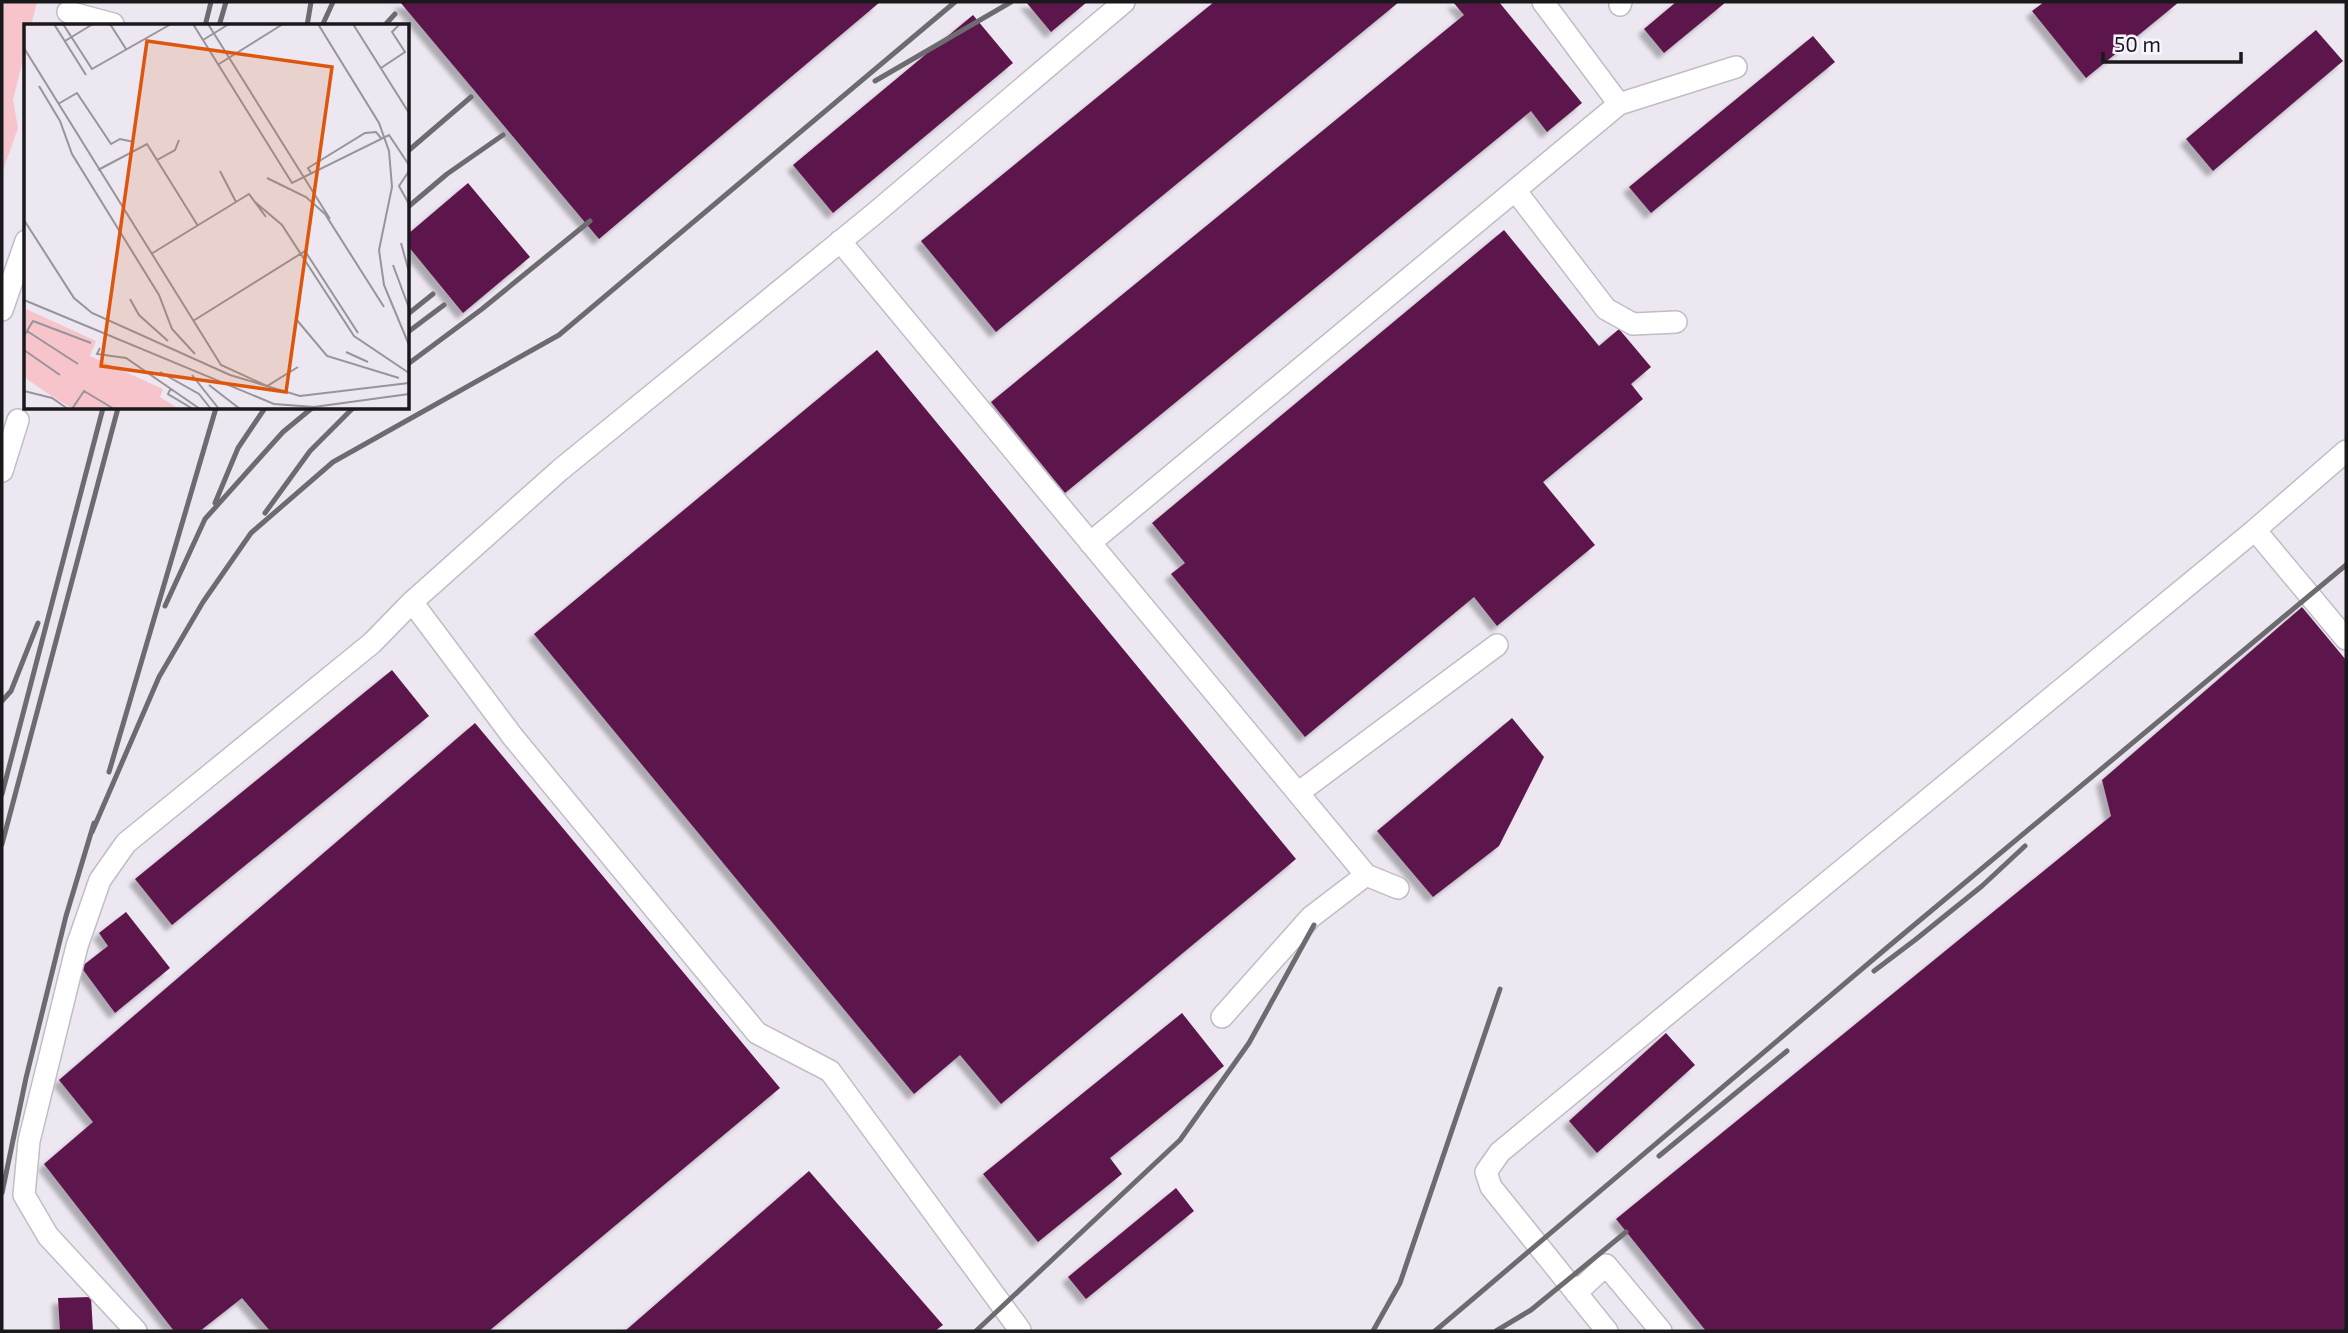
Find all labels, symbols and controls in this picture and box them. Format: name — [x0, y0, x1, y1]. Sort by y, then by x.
scale bar — [2103, 21, 2241, 65]
inset map — [24, 24, 410, 410]
text: 50 m — [2114, 31, 2161, 56]

